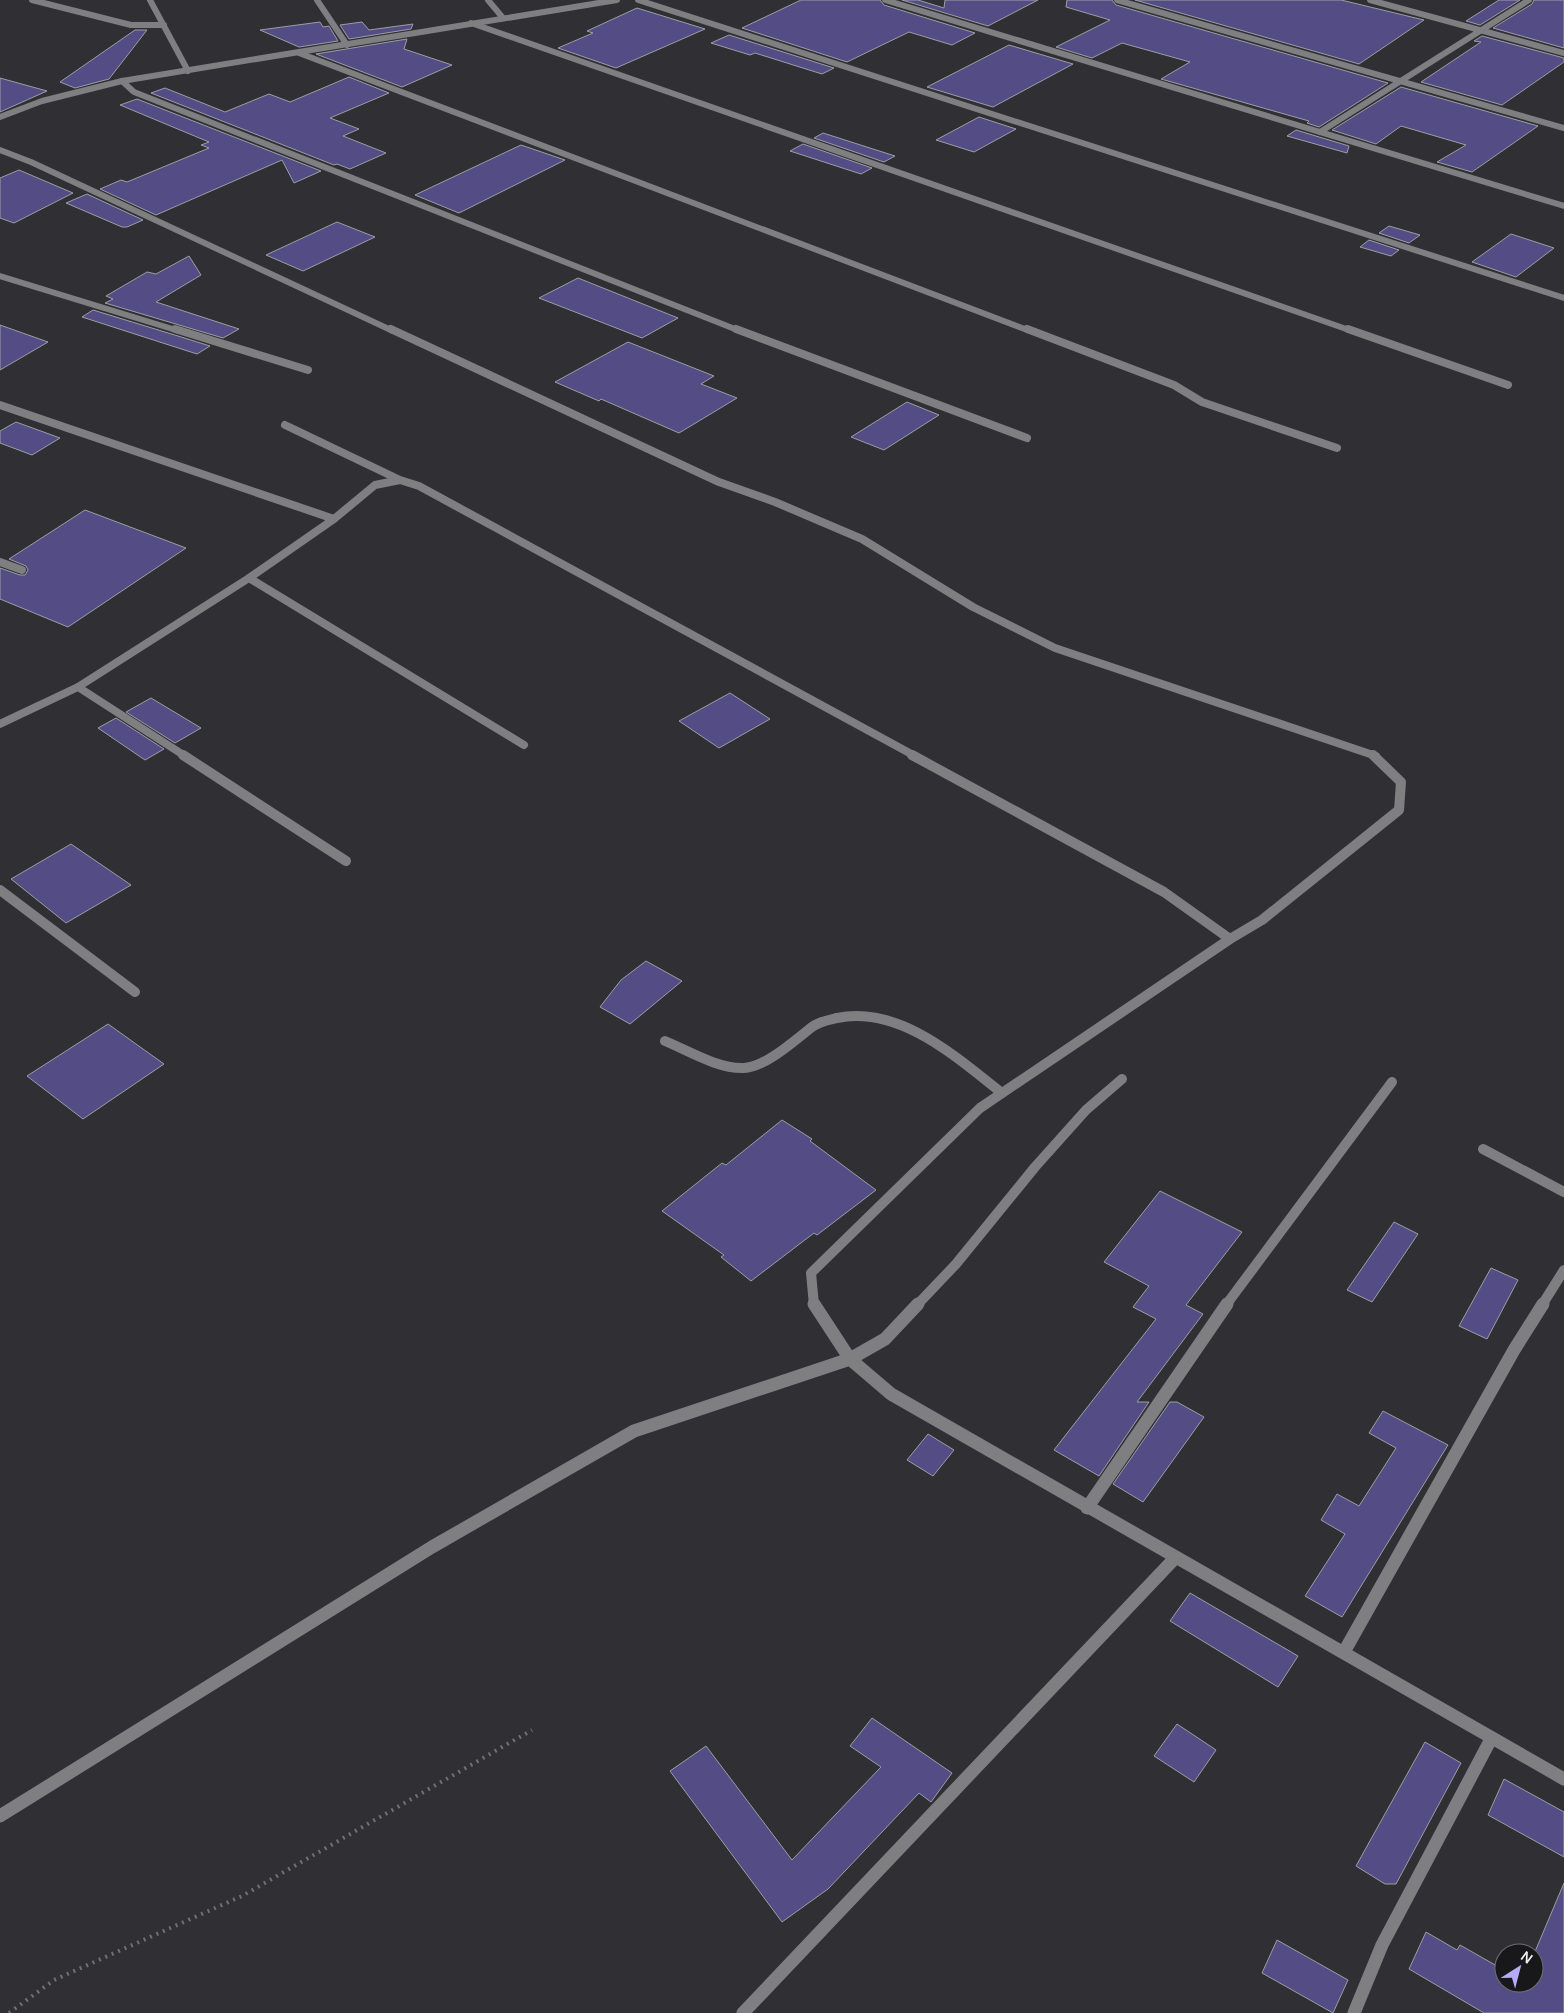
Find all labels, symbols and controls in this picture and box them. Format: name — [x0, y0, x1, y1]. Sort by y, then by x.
north arrow — [1494, 1943, 1544, 1993]
text: N — [1517, 1946, 1537, 1968]

